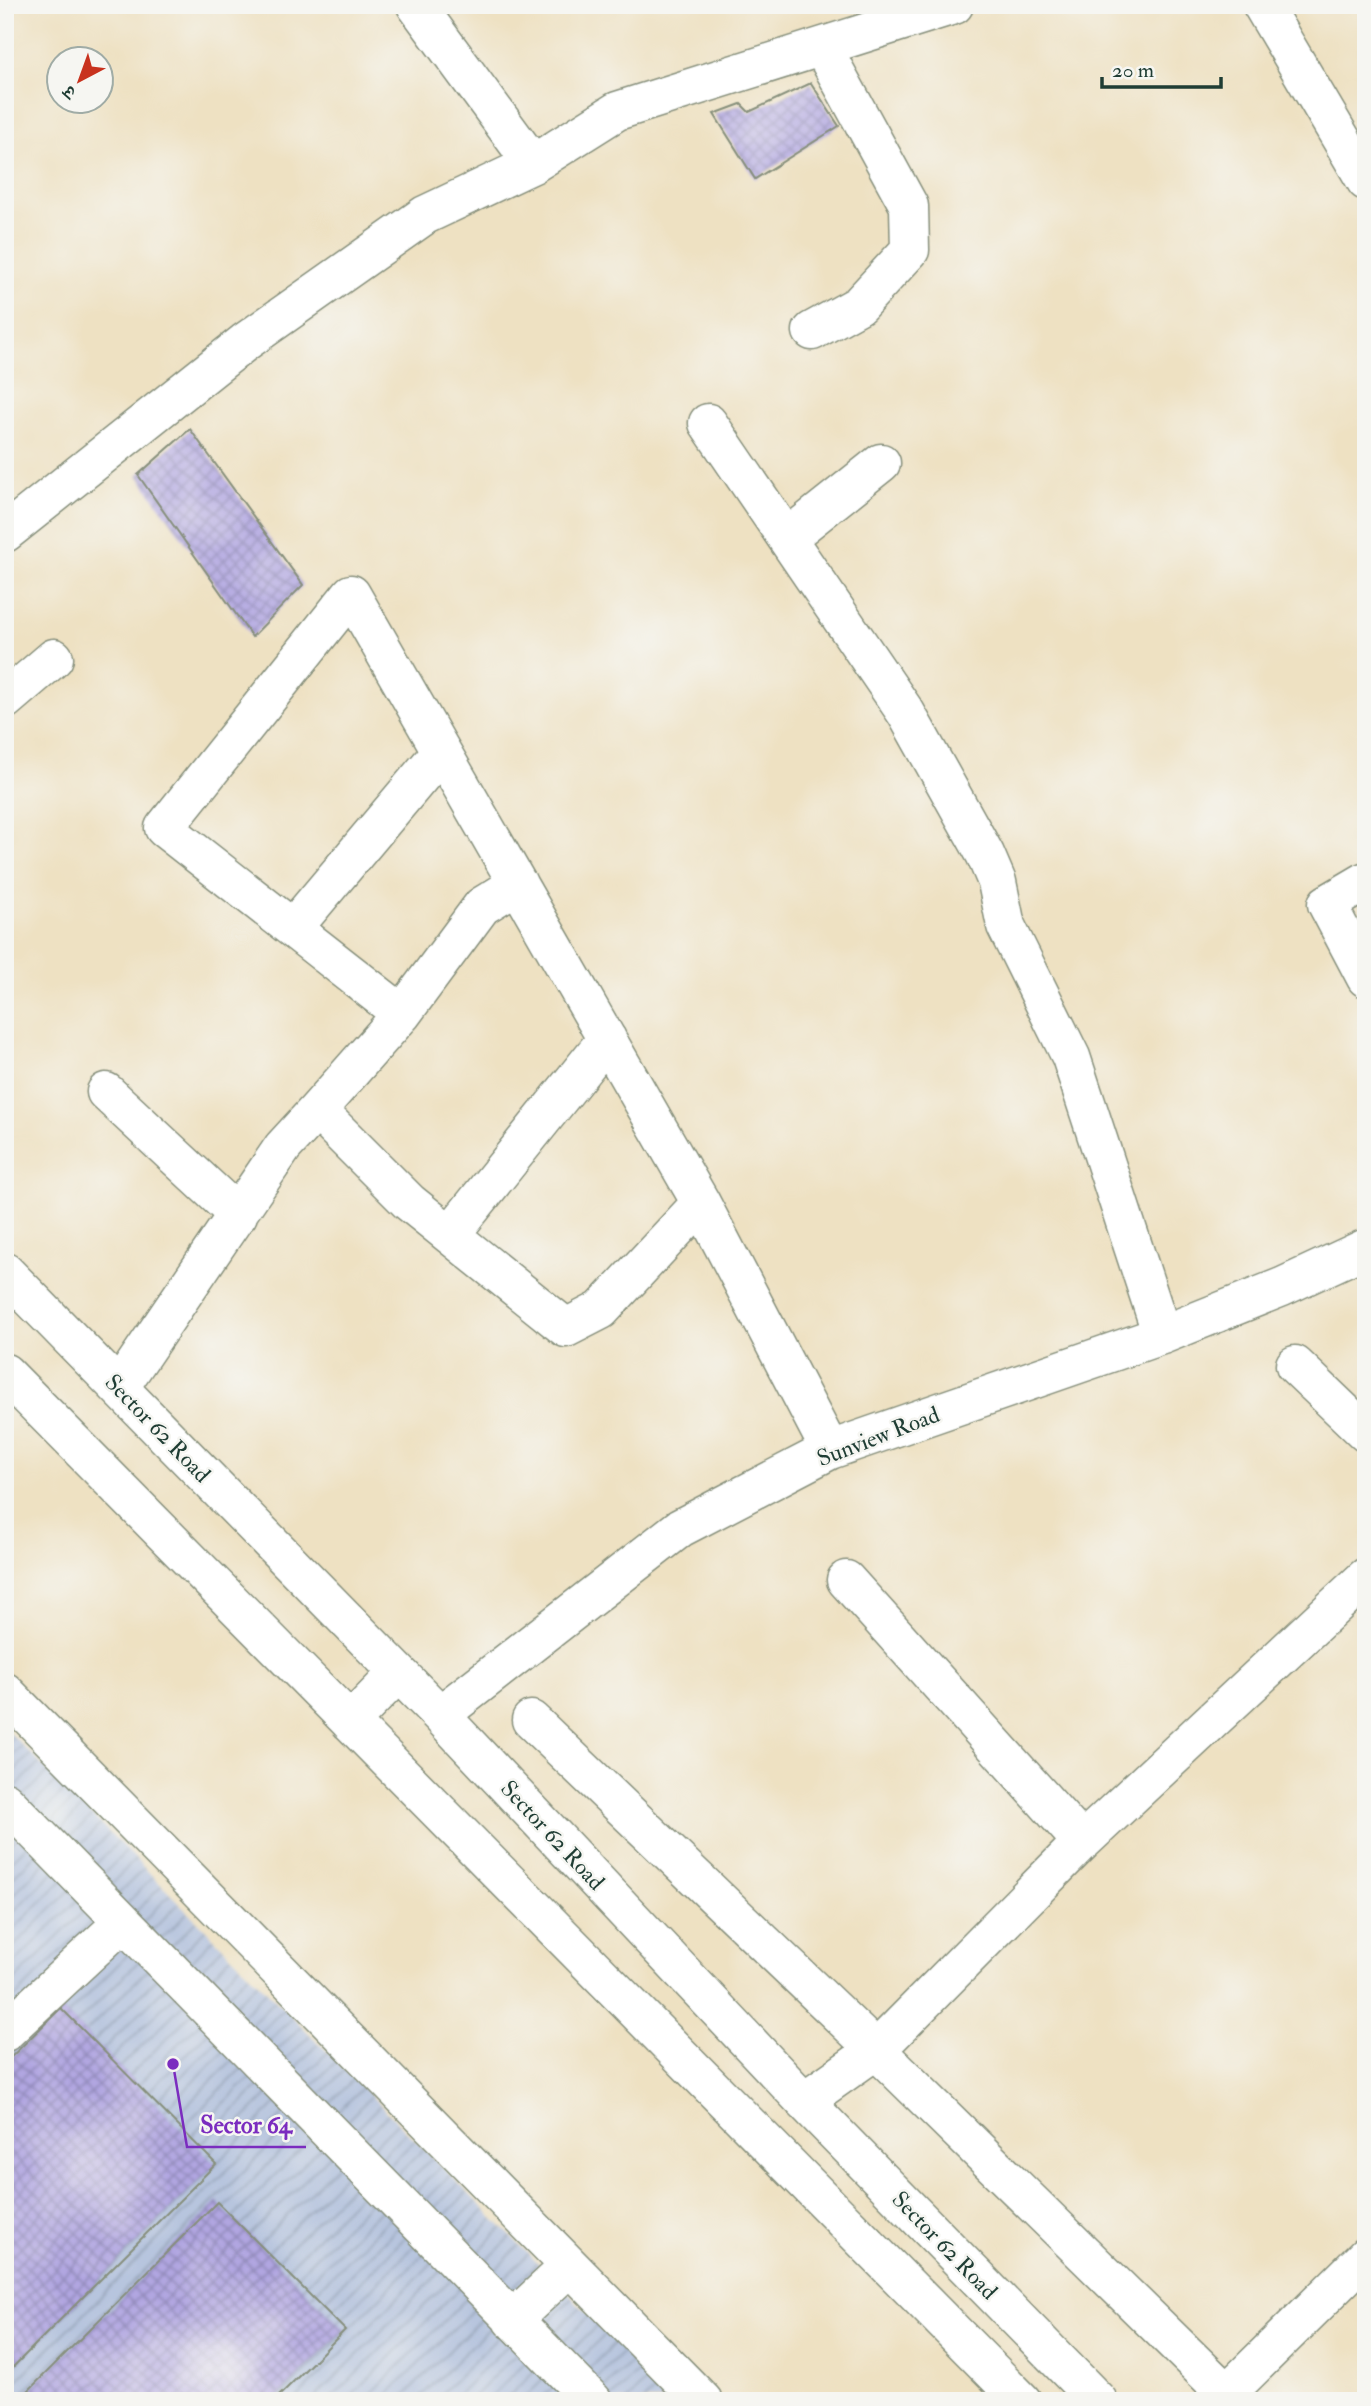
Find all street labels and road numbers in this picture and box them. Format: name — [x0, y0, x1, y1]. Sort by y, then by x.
street label: Sector 62 Road — [99, 1368, 217, 1489]
street label: Sunview Road — [813, 1400, 944, 1473]
street label: Sector 62 Road — [494, 1774, 611, 1896]
street label: Sector 62 Road — [886, 2185, 1004, 2306]

